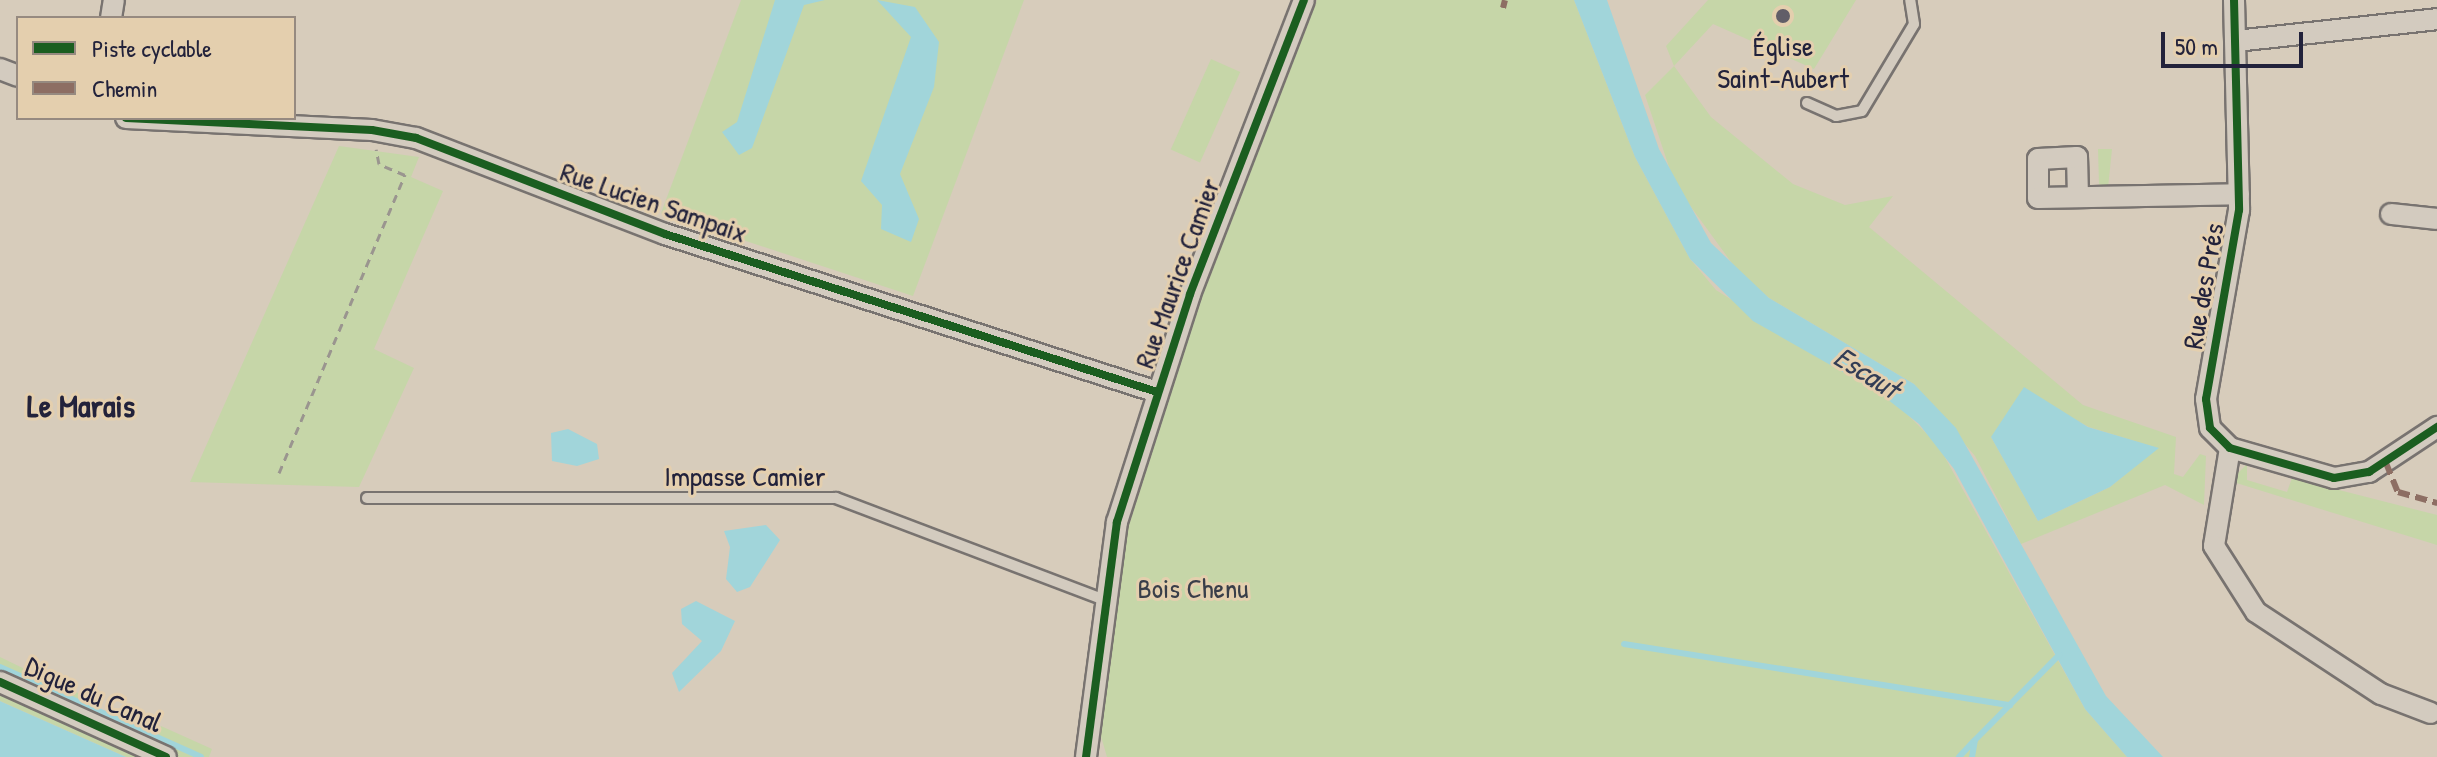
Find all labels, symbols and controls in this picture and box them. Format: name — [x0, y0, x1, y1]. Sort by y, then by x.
marker: Église Saint-Aubert — [1774, 7, 1792, 25]
legend — [16, 16, 296, 120]
scale bar — [2165, 16, 2307, 66]
place label: Église Saint-Aubert — [1717, 29, 1849, 95]
text: 50 m — [2175, 30, 2218, 62]
text: Piste cyclable — [92, 32, 212, 64]
text: Chemin — [92, 72, 157, 104]
street label: Rue Lucien Sampaix — [556, 154, 752, 250]
street label: Rue Maurice Camier — [1127, 174, 1227, 372]
street label: Rue des Prés — [2175, 221, 2231, 351]
water label: Escaut — [1828, 338, 1906, 406]
district label: Le Marais — [27, 387, 135, 425]
street label: Impasse Camier — [664, 459, 826, 493]
park label: Bois Chenu — [1137, 571, 1249, 605]
street label: Digue du Canal — [20, 649, 168, 739]

